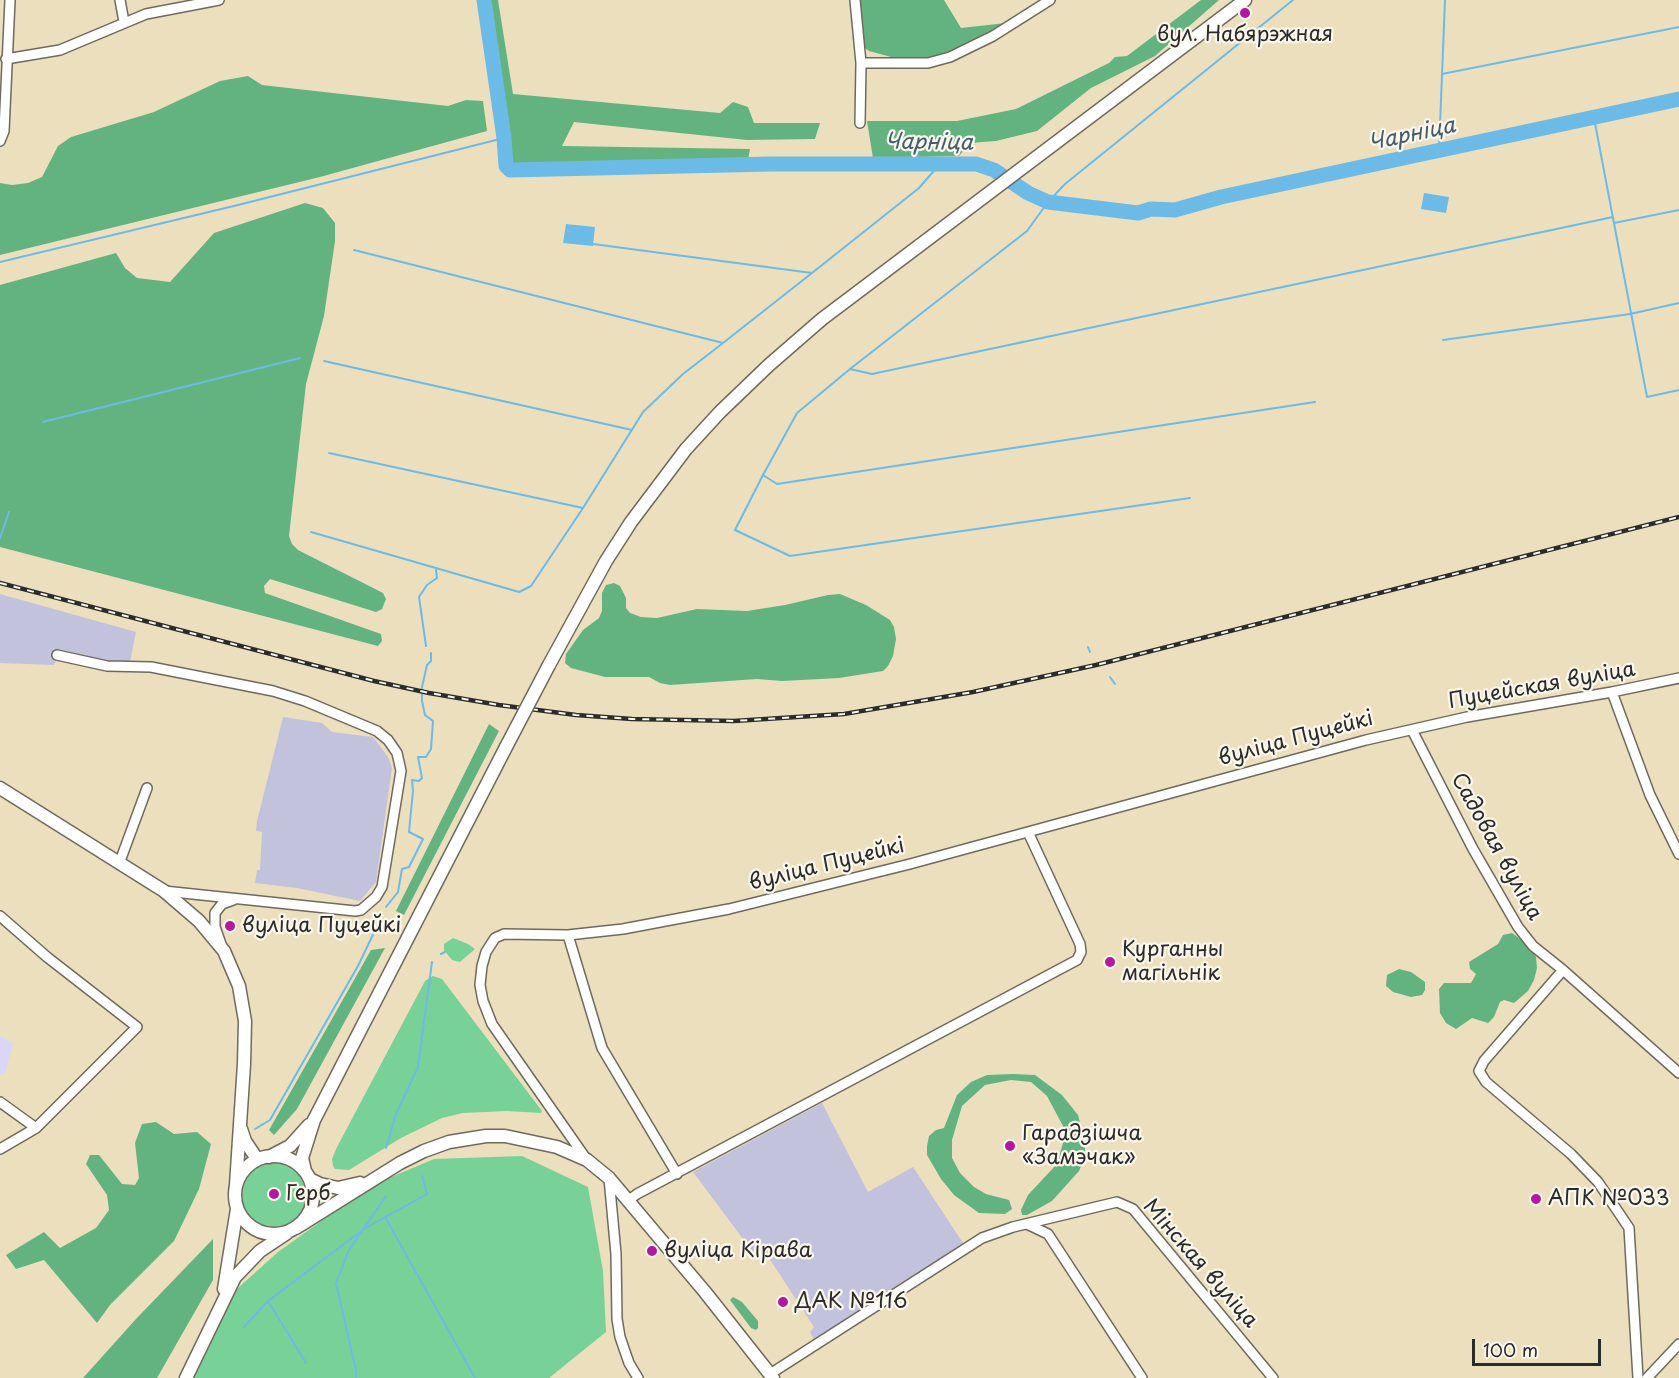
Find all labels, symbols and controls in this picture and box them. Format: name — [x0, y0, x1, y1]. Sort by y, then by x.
marker: вул. Набярэжная — [1238, 6, 1252, 20]
place label: вул. Набярэжная — [1157, 22, 1333, 48]
water label: Чарніца — [1366, 113, 1458, 157]
water label: Чарніца — [885, 129, 973, 157]
street label: Пуцейская вуліца — [1447, 657, 1637, 715]
street label: вуліца Пуцейкі — [1216, 706, 1376, 772]
street label: Садовая вуліца — [1445, 769, 1547, 925]
street label: вуліца Пуцейкі — [747, 834, 907, 896]
place label: вуліца Пуцейкі — [242, 913, 401, 939]
marker: вуліца Пуцейкі — [223, 919, 237, 933]
place label: Курганны магільнік — [1122, 937, 1223, 987]
marker: Курганны магільнік — [1103, 955, 1117, 969]
place label: Гарадзішча «Замэчак» — [1022, 1121, 1142, 1171]
marker: Гарадзішча «Замэчак» — [1003, 1139, 1017, 1153]
place label: Герб — [286, 1181, 330, 1207]
place label: АПК №033 — [1548, 1186, 1670, 1212]
marker: Герб — [267, 1187, 281, 1201]
marker: АПК №033 — [1529, 1192, 1543, 1206]
street label: Мінская вуліца — [1137, 1194, 1263, 1334]
place label: вуліца Кірава — [664, 1238, 812, 1264]
marker: вуліца Кірава — [645, 1244, 659, 1258]
place label: ДАК №116 — [795, 1289, 908, 1315]
marker: ДАК №116 — [776, 1295, 790, 1309]
scale bar — [1475, 1327, 1604, 1365]
text: 100 m — [1483, 1336, 1538, 1363]

